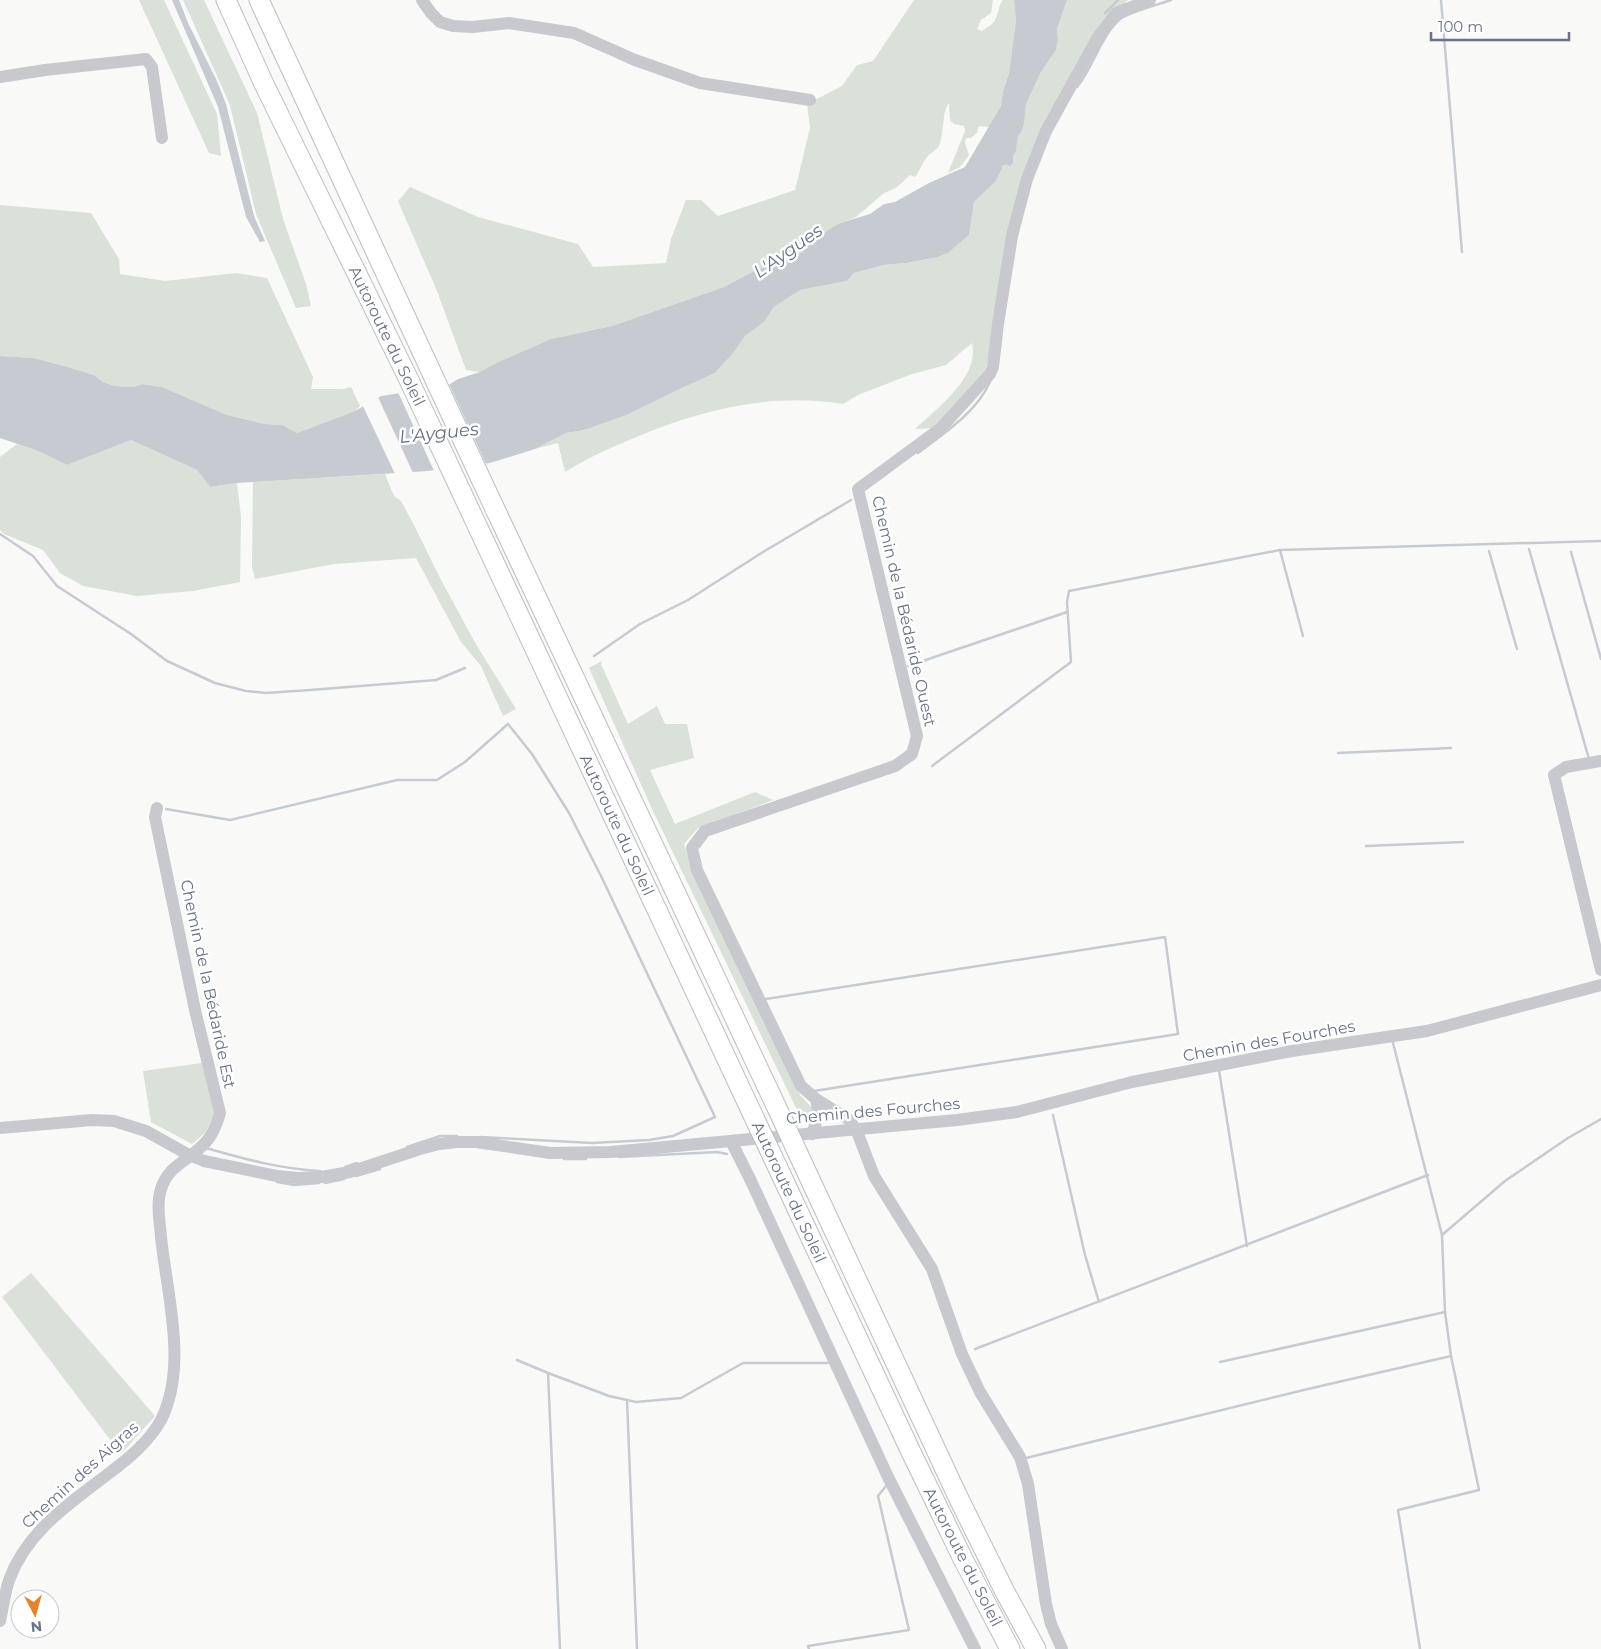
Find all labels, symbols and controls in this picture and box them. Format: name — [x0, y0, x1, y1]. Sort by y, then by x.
scale bar — [1431, 10, 1568, 42]
text: 100 m — [1438, 17, 1483, 36]
water label: L'Aygues — [749, 219, 827, 283]
street label: Autoroute du Soleil — [345, 263, 429, 409]
water label: L'Aygues — [398, 418, 480, 448]
street label: Chemin de la Bédaride Ouest — [868, 494, 940, 729]
street label: Autoroute du Soleil — [576, 751, 658, 899]
street label: Chemin de la Bédaride Est — [177, 878, 240, 1091]
street label: Chemin des Fourches — [1181, 1016, 1357, 1066]
street label: Chemin des Fourches — [785, 1094, 961, 1128]
street label: Autoroute du Soleil — [748, 1118, 830, 1266]
street label: Chemin des Aigras — [18, 1418, 142, 1532]
street label: Autoroute du Soleil — [920, 1484, 1006, 1630]
north arrow — [10, 1589, 60, 1639]
text: N — [30, 1617, 43, 1636]

